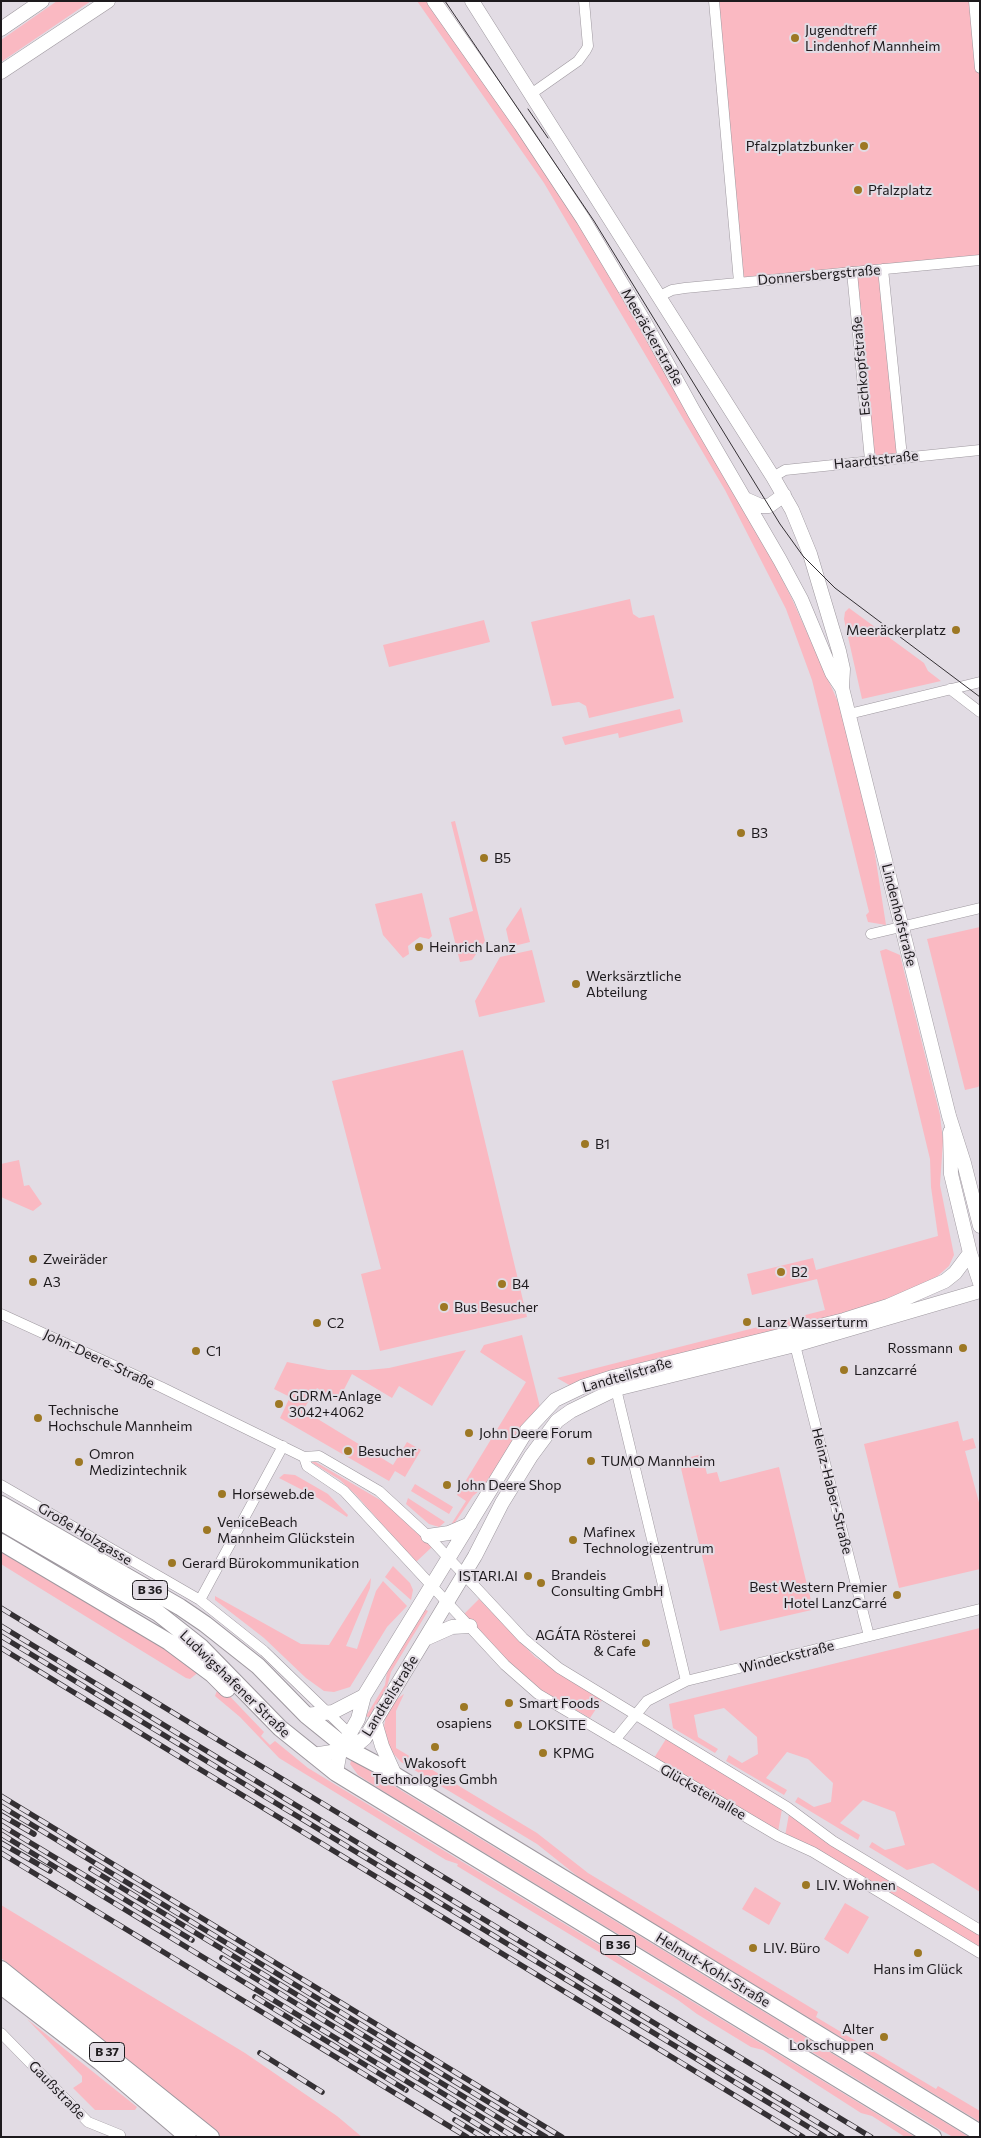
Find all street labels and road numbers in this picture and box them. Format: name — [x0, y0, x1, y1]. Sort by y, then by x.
street label: Donnersbergstraße — [757, 261, 881, 289]
street label: Meeräckerstraße — [618, 286, 686, 388]
street label: Eschkopfstraße — [848, 316, 874, 416]
street label: Haardtstraße — [833, 447, 919, 473]
street label: Lindenhofstraße — [878, 862, 920, 968]
street label: John-Deere-Straße — [41, 1326, 157, 1392]
street label: Landteilstraße — [580, 1354, 674, 1396]
street label: Heinz-Haber-Straße — [808, 1426, 856, 1556]
street label: Große Holzgasse — [35, 1499, 135, 1569]
road number: B 36 — [132, 1580, 168, 1600]
street label: Ludwigshafener Straße — [176, 1627, 294, 1741]
street label: Windeckstraße — [738, 1637, 836, 1677]
street label: Landteilstraße — [358, 1652, 422, 1740]
street label: Glücksteinallee — [657, 1761, 749, 1823]
street label: Helmut-Kohl-Straße — [653, 1929, 773, 2011]
road number: B 36 — [600, 1936, 636, 1954]
road number: B 37 — [90, 2042, 124, 2062]
street label: Gaußstraße — [25, 2057, 89, 2123]

